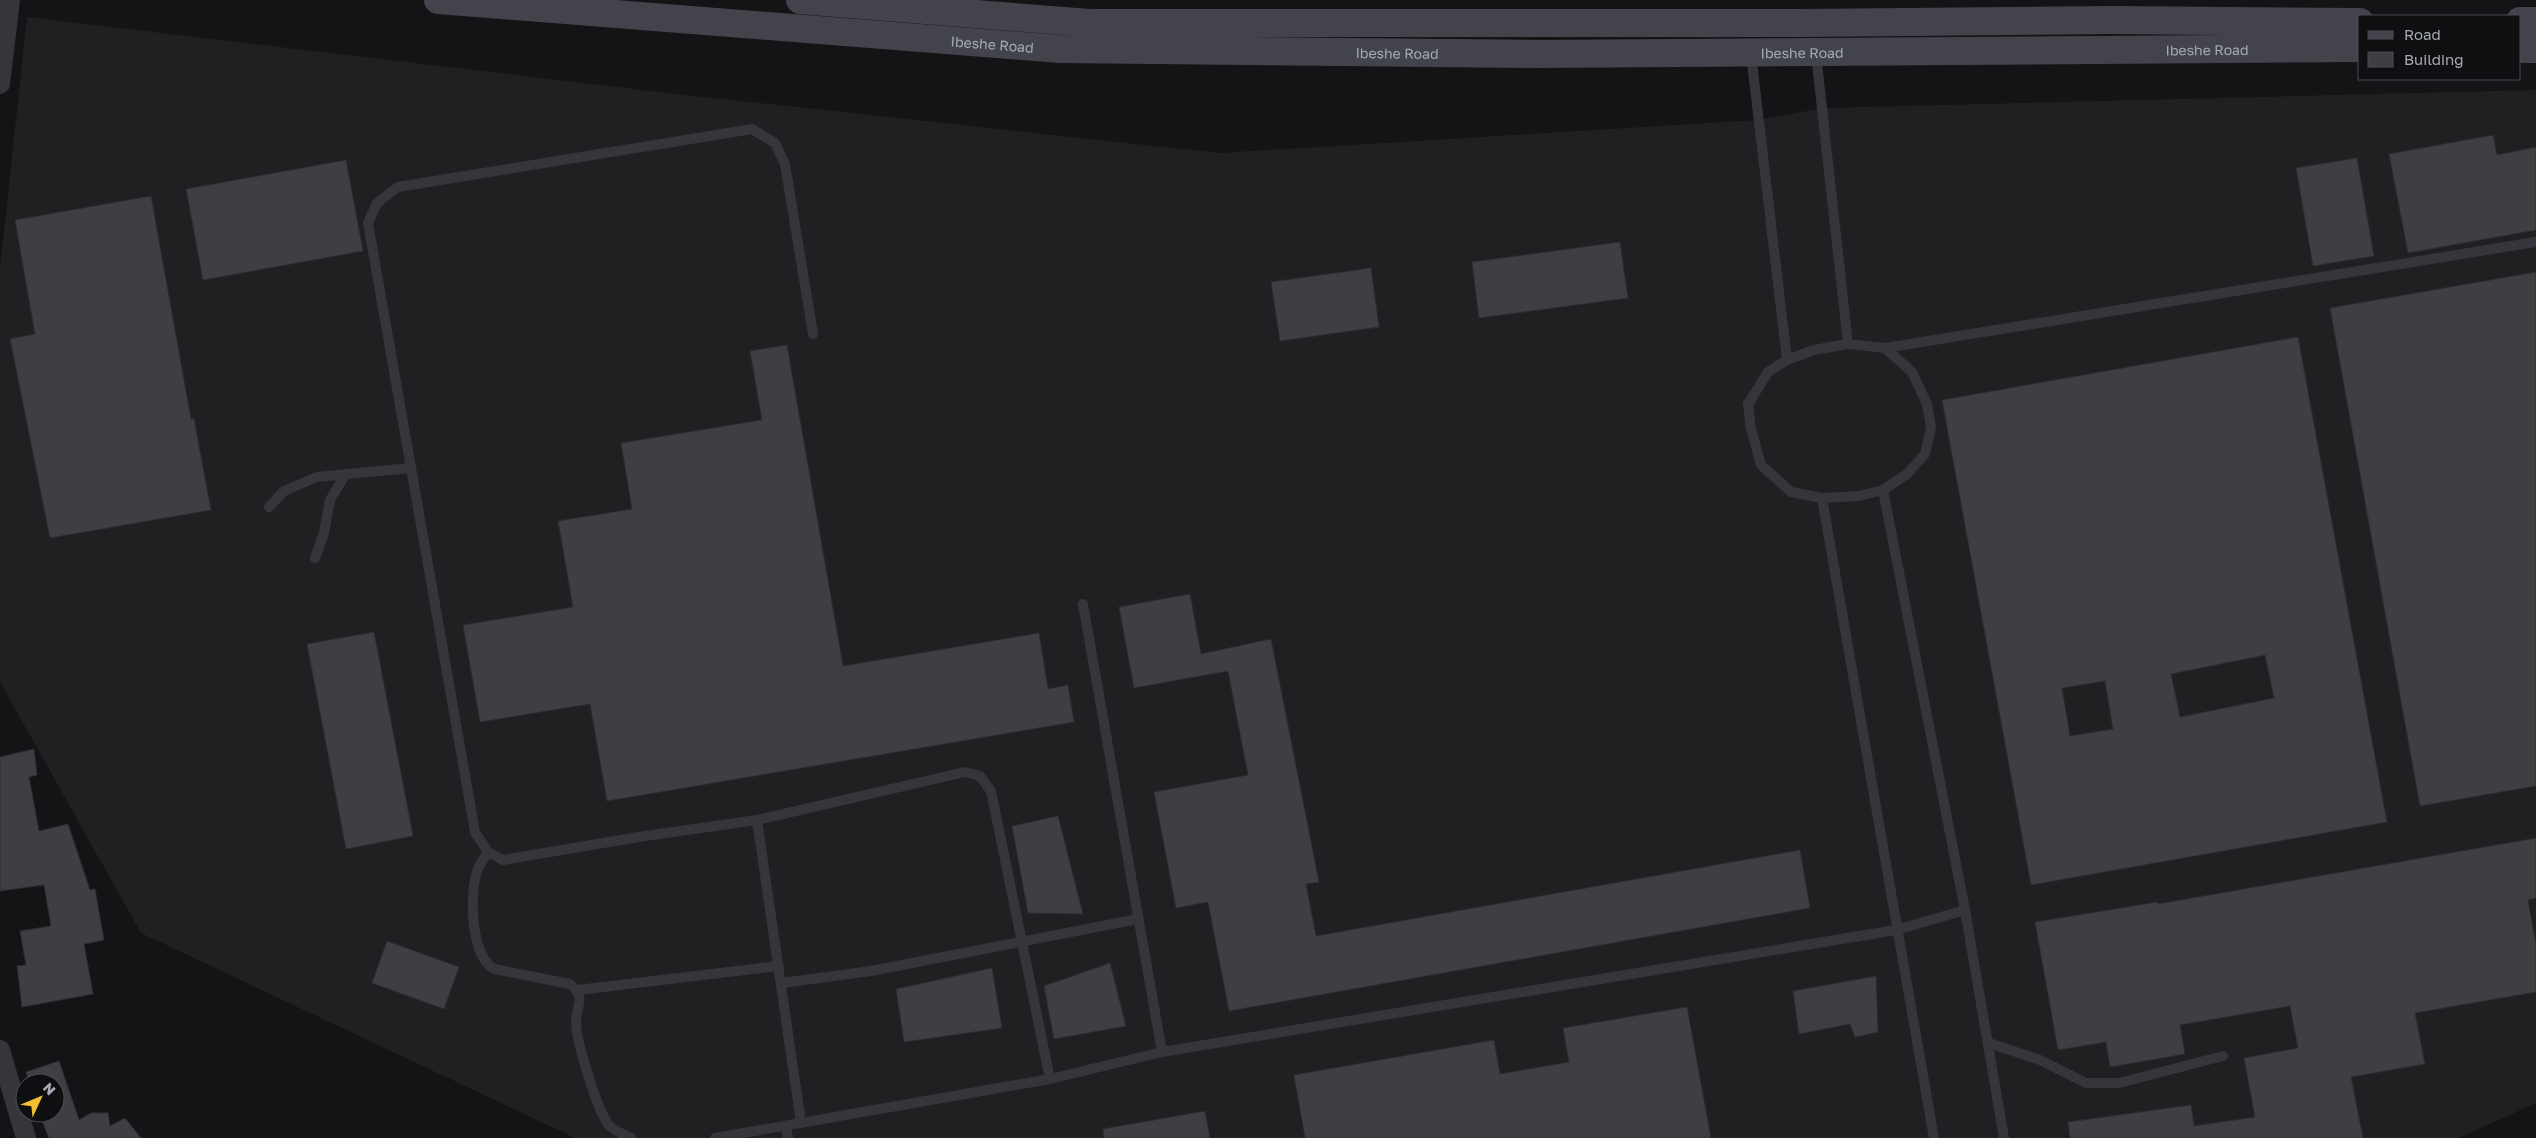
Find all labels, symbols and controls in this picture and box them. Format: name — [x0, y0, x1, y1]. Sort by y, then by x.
legend — [2358, 15, 2521, 80]
text: Road — [2404, 25, 2441, 43]
street label: Ibeshe Road — [950, 32, 1034, 55]
street label: Ibeshe Road — [2165, 40, 2249, 58]
street label: Ibeshe Road — [1760, 43, 1844, 61]
street label: Ibeshe Road — [1355, 44, 1439, 61]
text: Building — [2404, 50, 2464, 68]
north arrow — [15, 1073, 65, 1123]
text: N — [40, 1079, 60, 1098]

